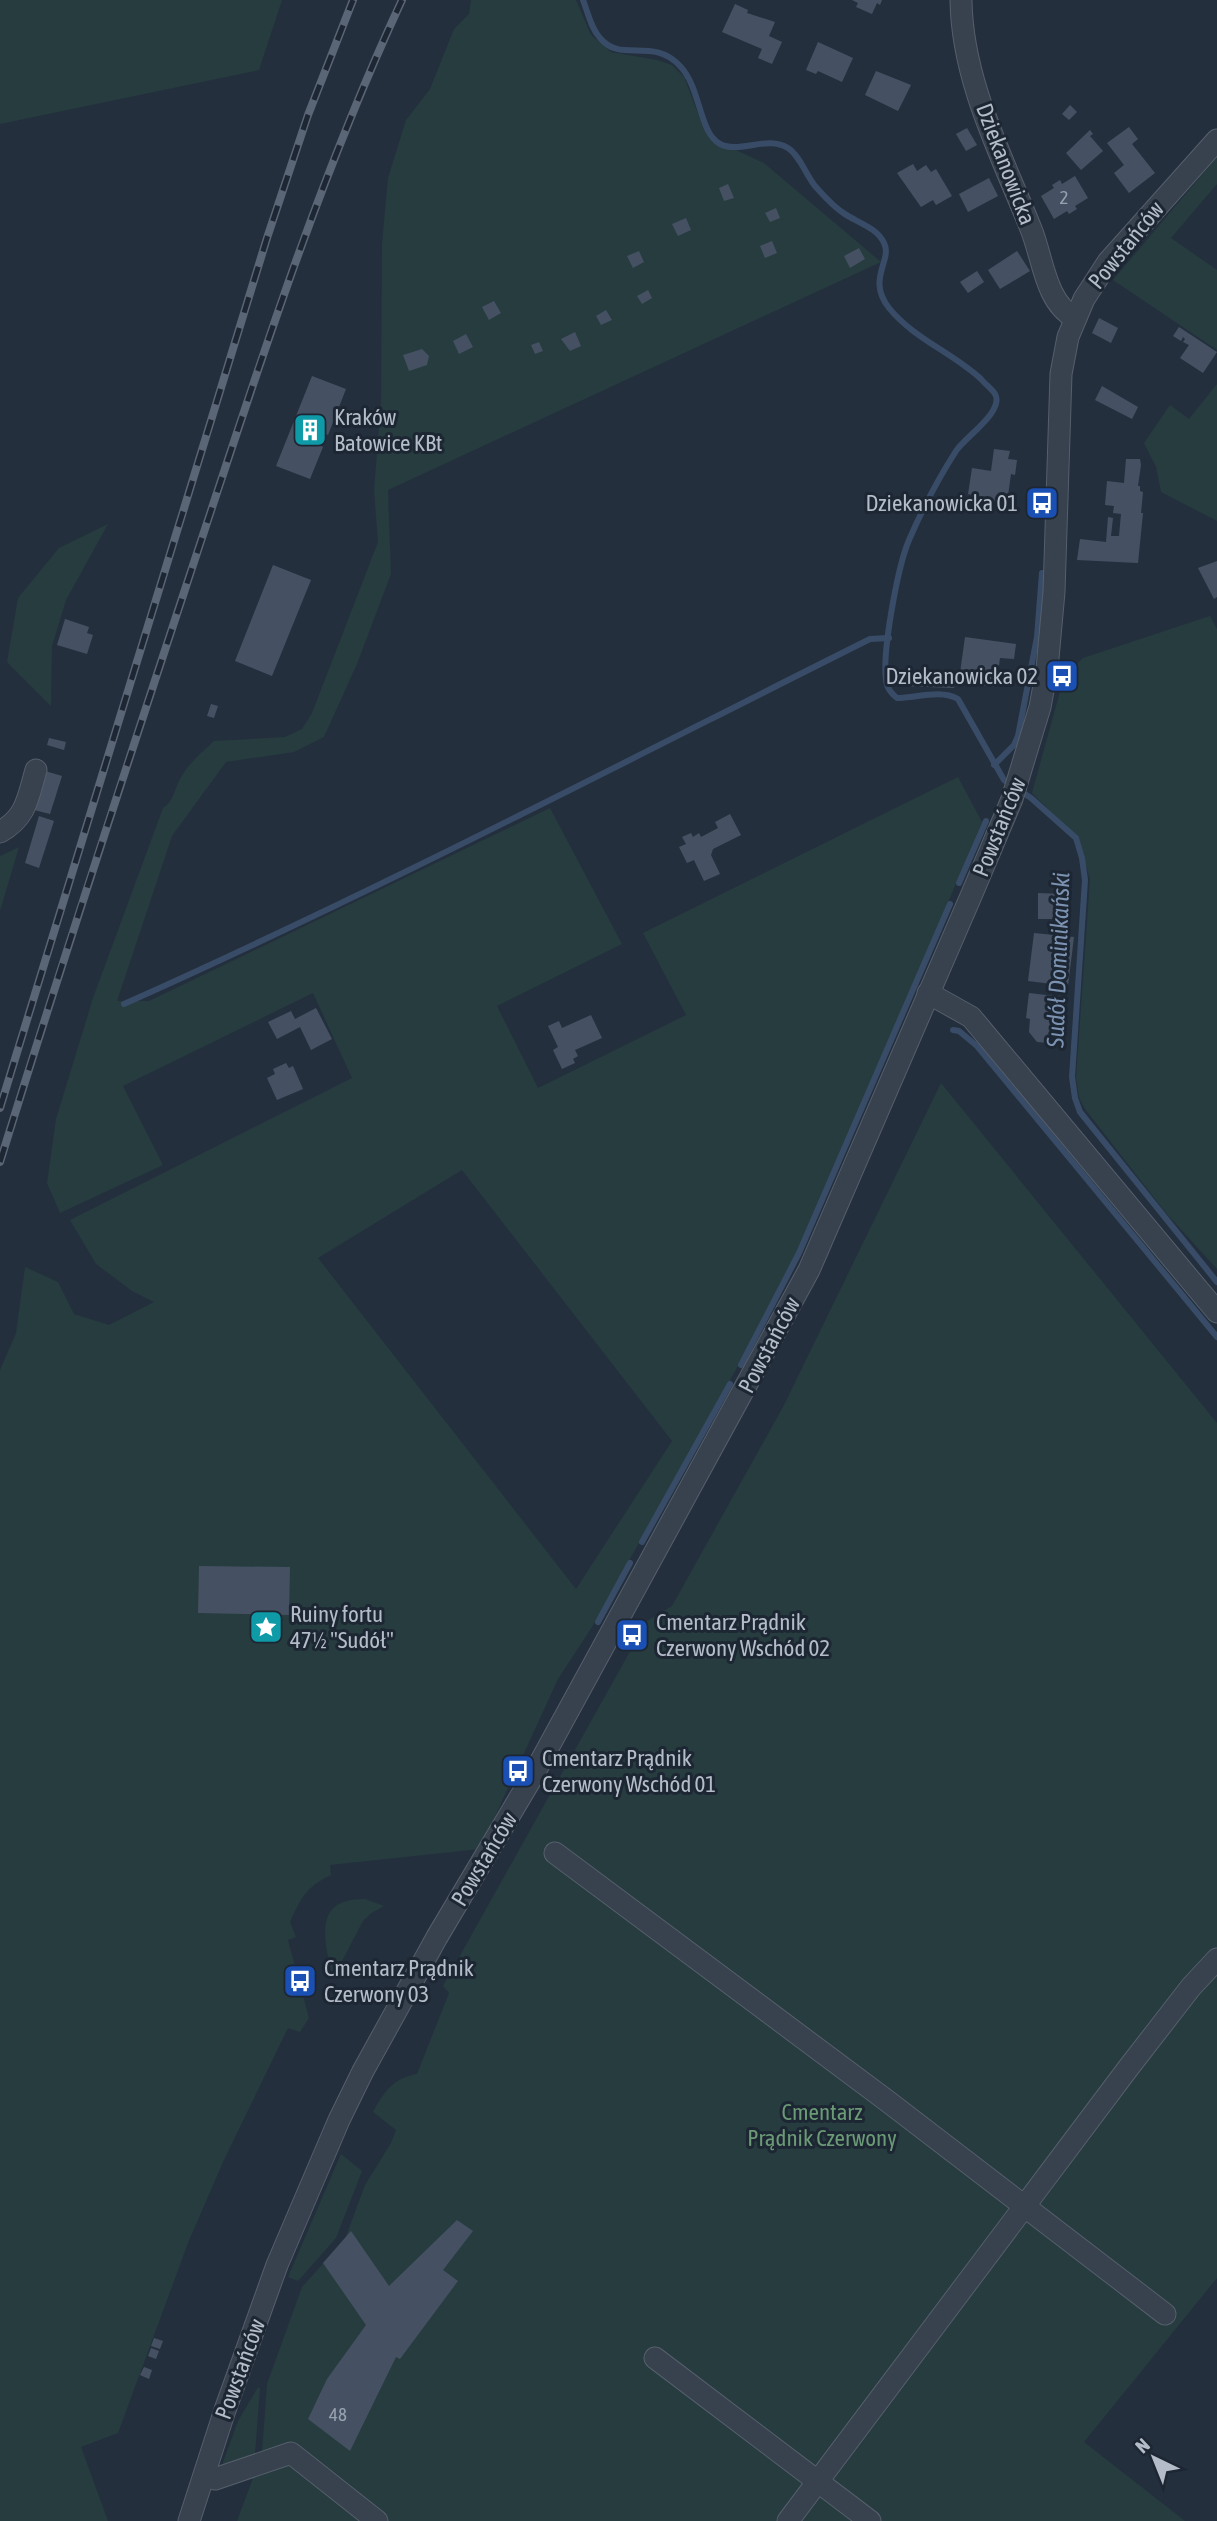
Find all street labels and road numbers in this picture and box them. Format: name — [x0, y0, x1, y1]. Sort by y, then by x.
street label: Dziekanowicka — [971, 100, 1041, 228]
street label: Powstańców — [1083, 196, 1169, 294]
street label: Powstańców — [967, 773, 1031, 880]
street label: Powstańców — [733, 1292, 805, 1397]
street label: Powstańców — [446, 1807, 522, 1911]
street label: Powstańców — [210, 2315, 270, 2423]

